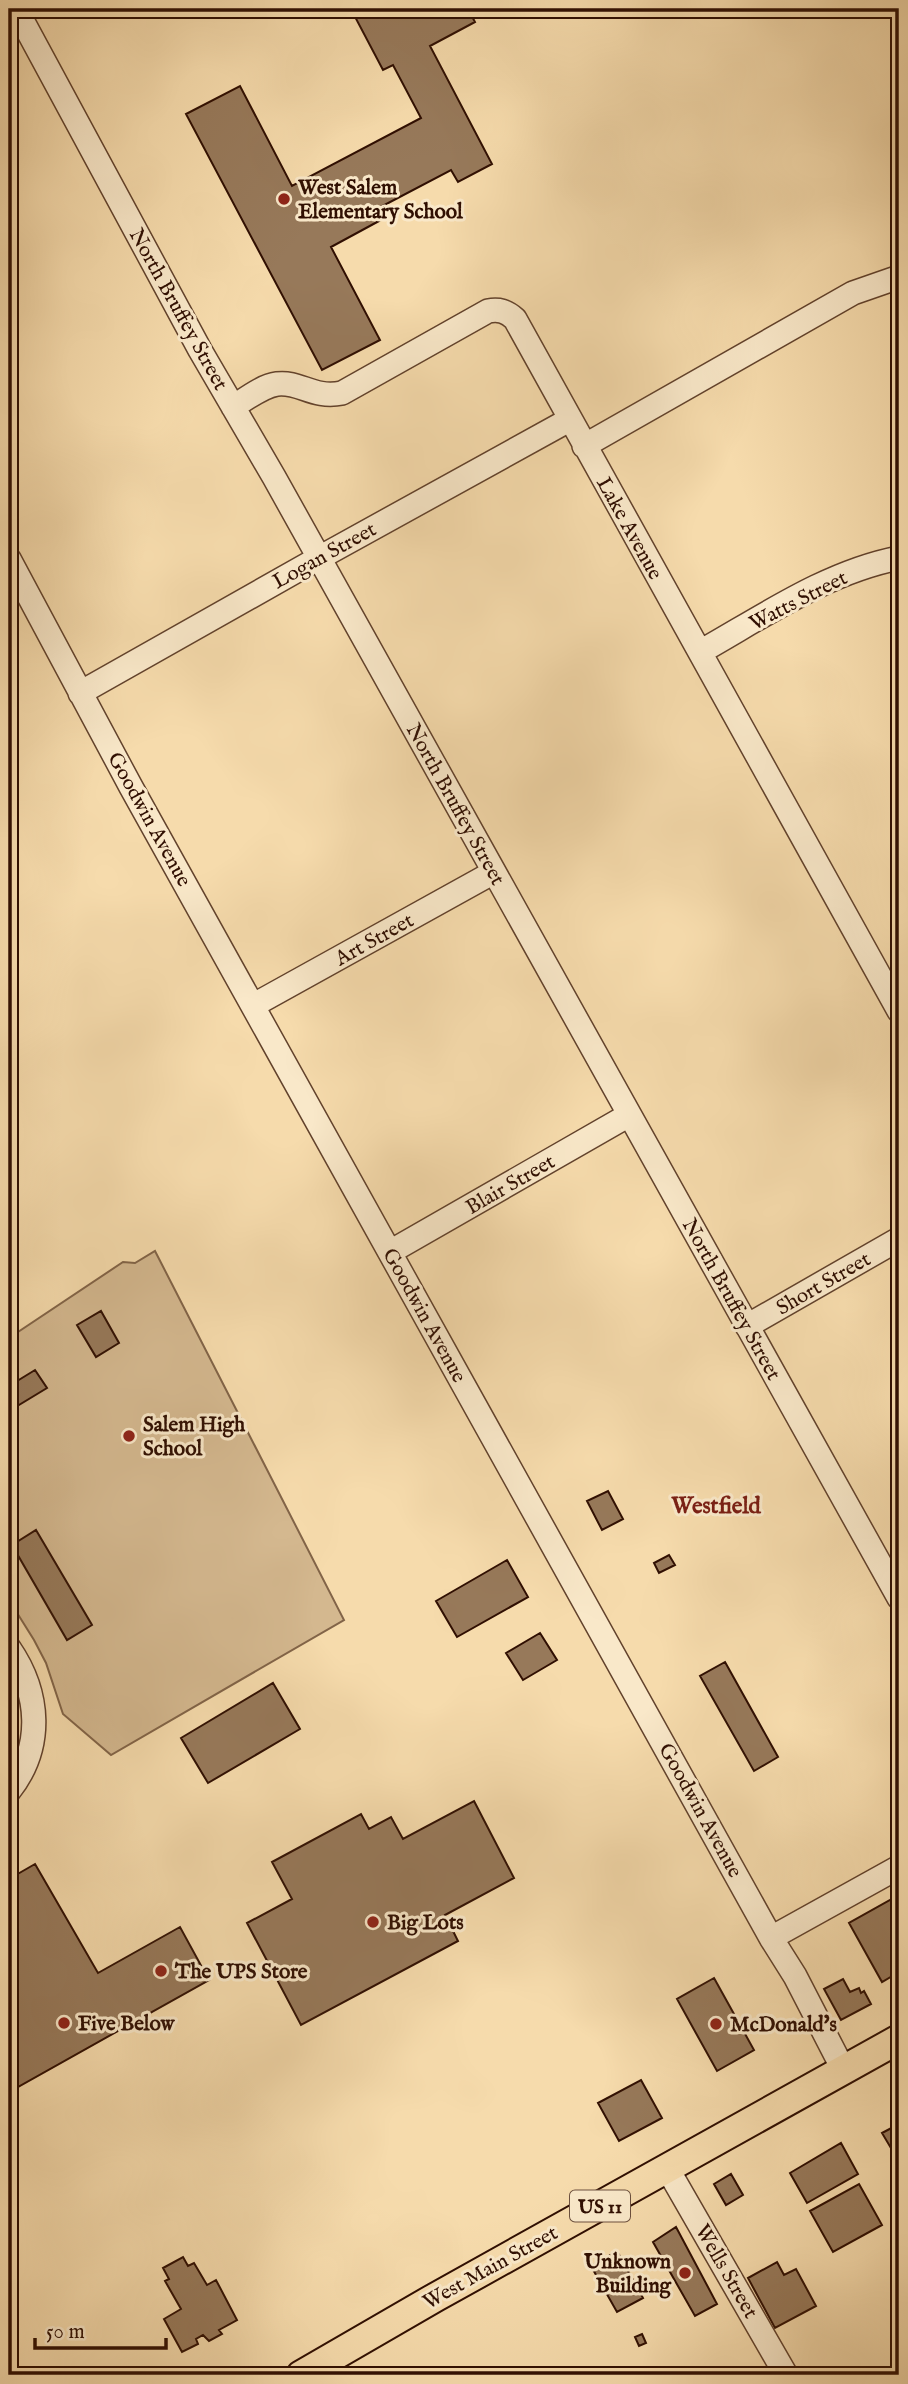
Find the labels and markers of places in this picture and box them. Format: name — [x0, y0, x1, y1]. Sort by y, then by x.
place label: West Salem Elementary School — [297, 175, 464, 226]
marker: West Salem Elementary School — [276, 191, 292, 207]
place label: Salem High School — [143, 1412, 246, 1463]
marker: Salem High School — [121, 1428, 137, 1444]
place label: Big Lots — [387, 1910, 464, 1937]
marker: Big Lots — [365, 1914, 381, 1930]
place label: The UPS Store — [174, 1959, 308, 1986]
marker: The UPS Store — [153, 1963, 169, 1979]
place label: Five Below — [78, 2011, 176, 2038]
place label: McDonald's — [730, 2012, 837, 2039]
marker: Five Below — [56, 2015, 72, 2031]
marker: McDonald's — [708, 2016, 724, 2032]
place label: Unknown Building — [583, 2249, 672, 2300]
marker: Unknown Building — [677, 2265, 693, 2281]

